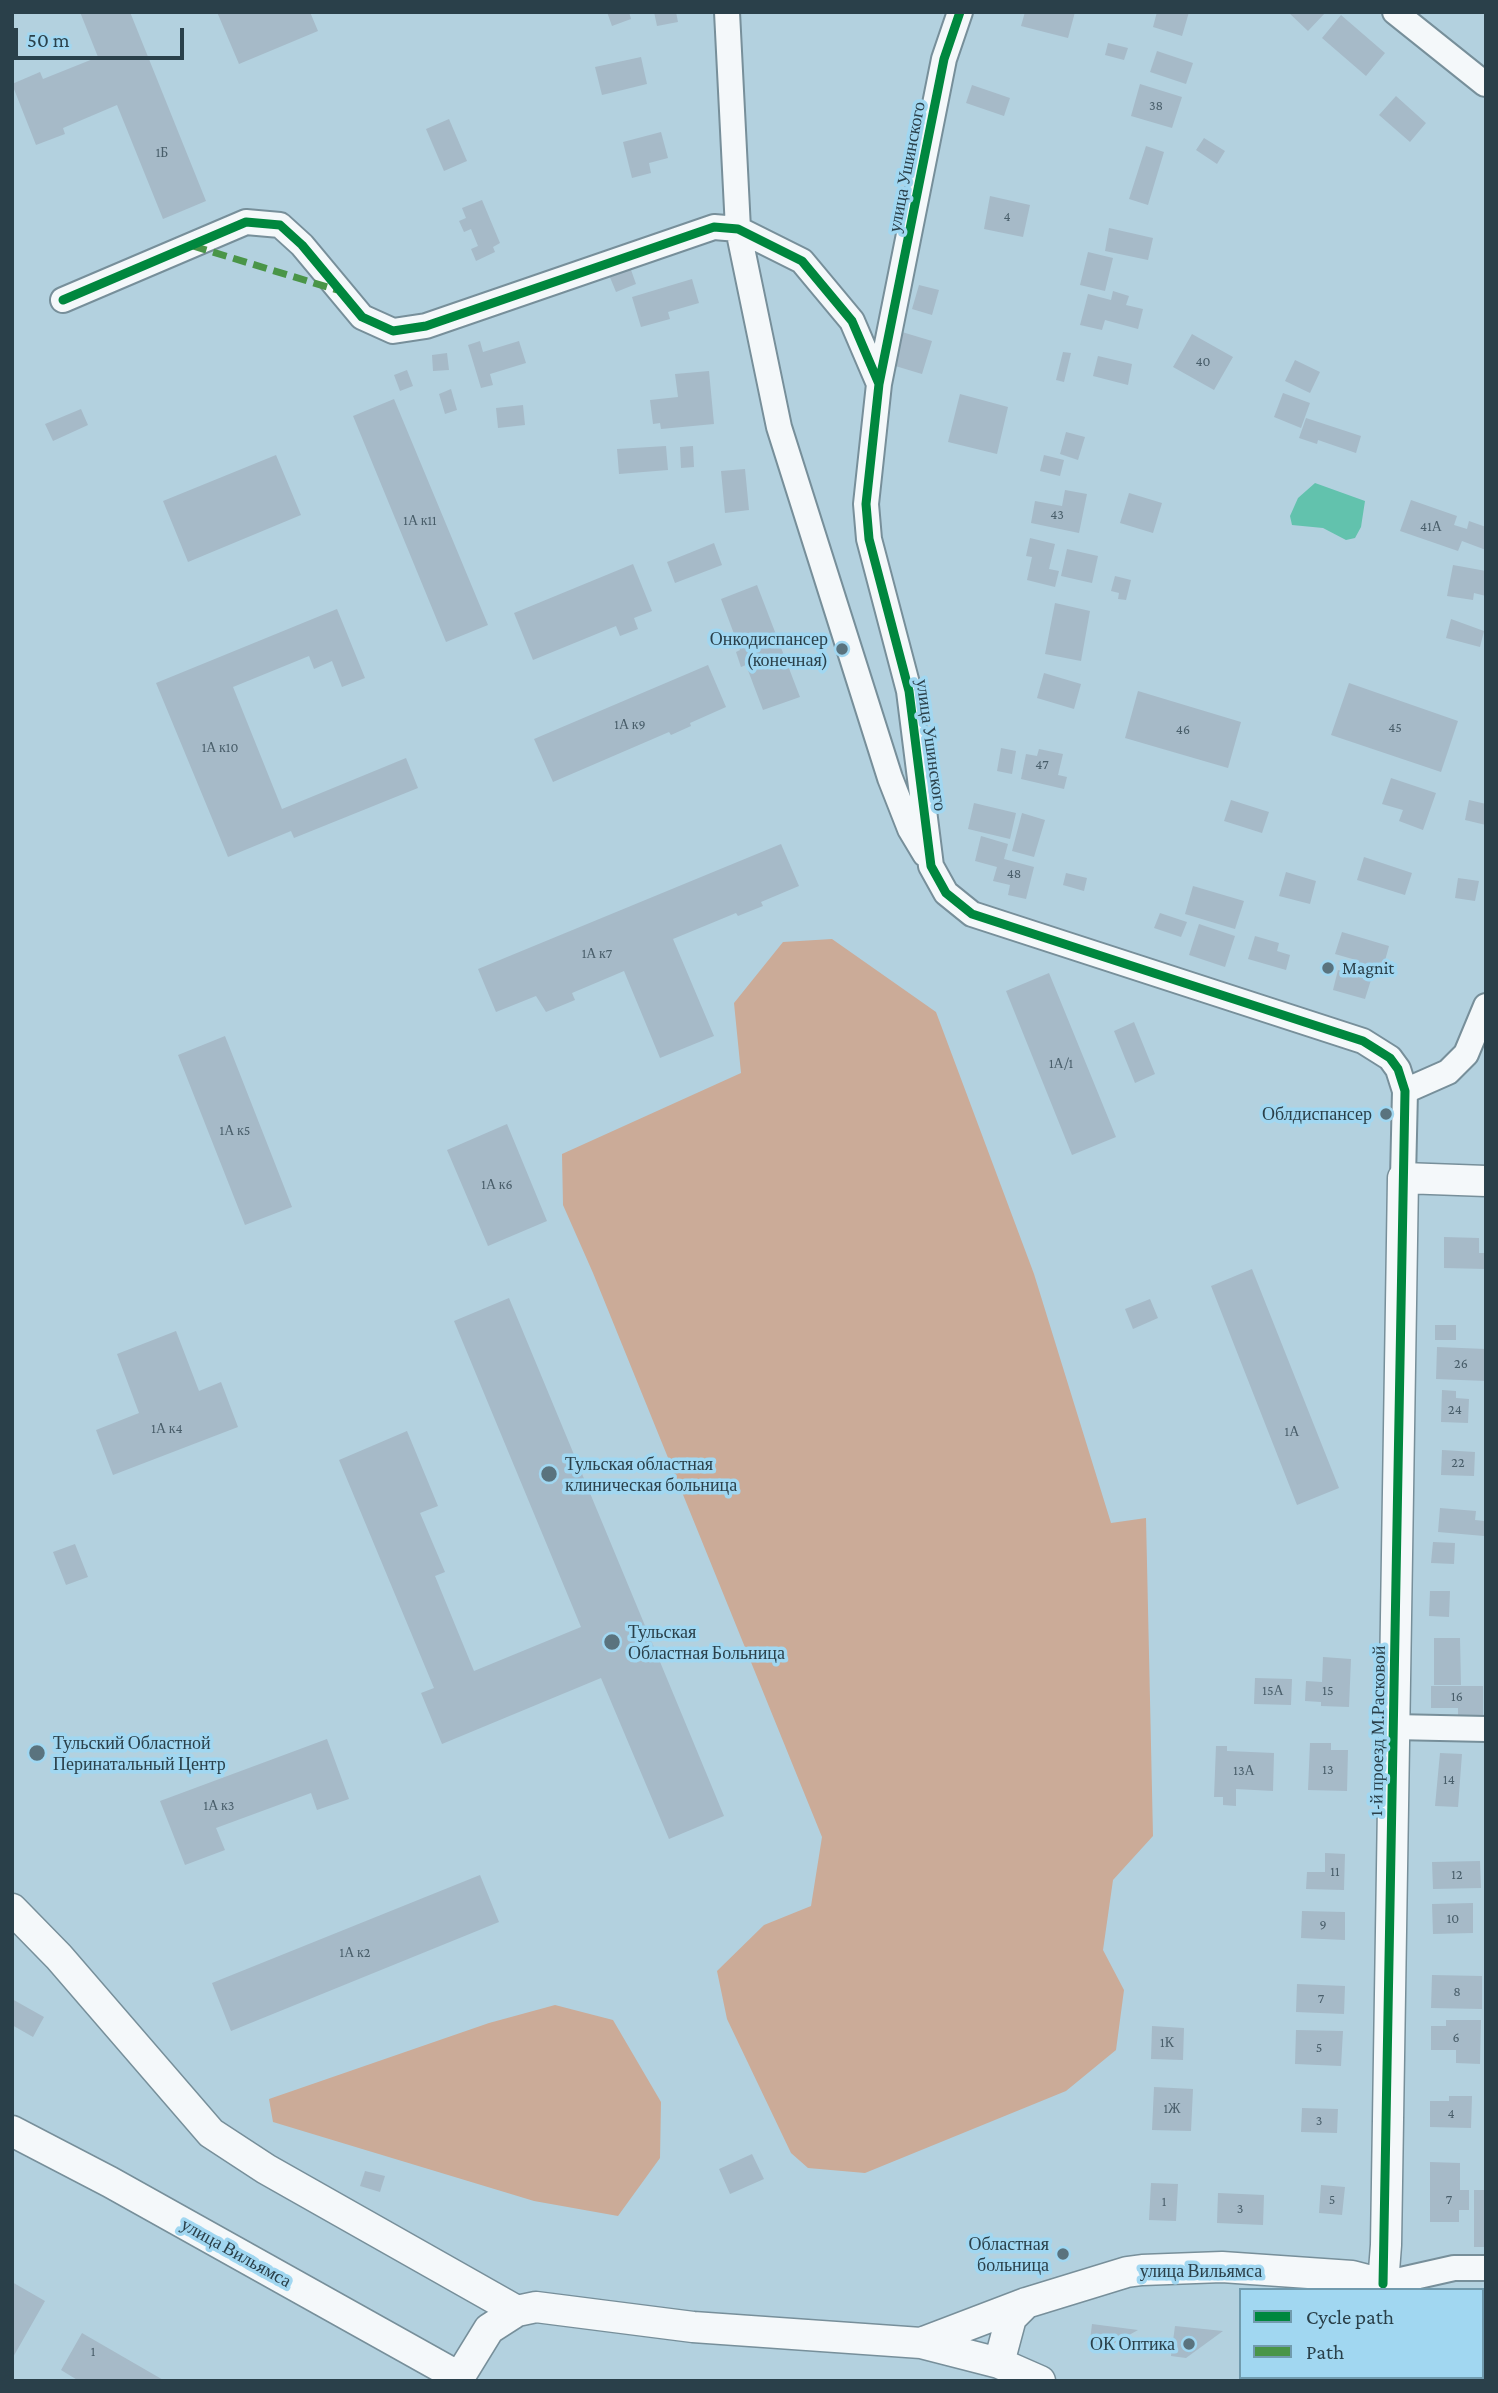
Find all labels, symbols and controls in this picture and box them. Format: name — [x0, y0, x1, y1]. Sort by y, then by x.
scale bar — [18, 14, 187, 58]
text: 50 m — [27, 28, 70, 52]
house number: 38 — [1149, 98, 1163, 114]
street label: улица Ушинского — [884, 100, 930, 234]
house number: 1Б — [156, 145, 168, 161]
house number: 4 — [1003, 209, 1011, 225]
house number: 40 — [1195, 354, 1211, 370]
house number: 43 — [1050, 507, 1064, 523]
house number: 1А к11 — [403, 513, 437, 529]
house number: 41А — [1420, 519, 1442, 535]
place label: Онкодиспансер (конечная) — [710, 628, 828, 670]
marker: Онкодиспансер (конечная) — [834, 641, 850, 657]
street label: улица Ушинского — [911, 678, 951, 812]
house number: 1А к9 — [614, 717, 646, 733]
house number: 45 — [1388, 720, 1402, 736]
house number: 46 — [1176, 722, 1190, 738]
house number: 1А к10 — [202, 740, 238, 756]
house number: 47 — [1035, 757, 1049, 773]
house number: 48 — [1007, 866, 1021, 882]
house number: 1А к7 — [582, 946, 612, 962]
place label: Magnit — [1342, 957, 1394, 979]
marker: Magnit — [1320, 960, 1336, 976]
house number: 1А/1 — [1049, 1056, 1073, 1072]
place label: Облдиспансер — [1262, 1103, 1372, 1125]
marker: Облдиспансер — [1378, 1106, 1394, 1122]
house number: 1А к5 — [220, 1123, 250, 1139]
house number: 1А к6 — [481, 1177, 513, 1193]
house number: 26 — [1454, 1356, 1468, 1372]
house number: 24 — [1448, 1402, 1462, 1418]
house number: 1А к4 — [151, 1421, 183, 1437]
house number: 1А — [1285, 1424, 1299, 1440]
place label: Тульская областная клиническая больница — [565, 1453, 737, 1496]
house number: 22 — [1451, 1455, 1465, 1471]
marker: Тульская областная клиническая больница — [539, 1464, 559, 1484]
place label: Тульская Областная Больница — [628, 1621, 785, 1664]
marker: Тульская Областная Больница — [602, 1632, 622, 1652]
street label: 1-й проезд М.Расковой — [1366, 1645, 1390, 1817]
house number: 15А — [1262, 1683, 1284, 1699]
house number: 15 — [1322, 1683, 1334, 1699]
house number: 16 — [1451, 1689, 1463, 1705]
place label: Тульский Областной Перинатальный Центр — [53, 1732, 226, 1774]
marker: Тульский Областной Перинатальный Центр — [27, 1743, 47, 1763]
house number: 13 — [1322, 1762, 1334, 1778]
house number: 13А — [1233, 1763, 1255, 1779]
house number: 14 — [1443, 1772, 1455, 1788]
house number: 1А к3 — [204, 1798, 234, 1814]
house number: 11 — [1330, 1864, 1340, 1880]
house number: 12 — [1451, 1867, 1463, 1883]
house number: 10 — [1447, 1911, 1459, 1927]
house number: 9 — [1319, 1917, 1327, 1933]
house number: 1А к2 — [340, 1945, 370, 1961]
house number: 8 — [1453, 1984, 1461, 2000]
house number: 7 — [1318, 1991, 1324, 2007]
house number: 6 — [1452, 2030, 1460, 2046]
house number: 1К — [1160, 2035, 1174, 2051]
house number: 5 — [1316, 2040, 1322, 2056]
house number: 1Ж — [1163, 2101, 1181, 2117]
house number: 4 — [1447, 2106, 1455, 2122]
house number: 3 — [1316, 2113, 1322, 2129]
house number: 5 — [1329, 2192, 1335, 2208]
house number: 7 — [1446, 2192, 1452, 2208]
house number: 1 — [1162, 2194, 1166, 2210]
house number: 3 — [1237, 2201, 1243, 2217]
street label: улица Вильямса — [177, 2214, 295, 2292]
place label: Областная больница — [969, 2233, 1049, 2276]
marker: Областная больница — [1055, 2246, 1071, 2262]
street label: улица Вильямса — [1140, 2260, 1262, 2282]
legend — [1239, 2288, 1484, 2379]
text: Cycle path — [1306, 2305, 1394, 2329]
place label: ОК Оптика — [1090, 2333, 1175, 2355]
marker: ОК Оптика — [1181, 2336, 1197, 2352]
text: Path — [1306, 2340, 1344, 2364]
house number: 1 — [91, 2344, 95, 2360]

